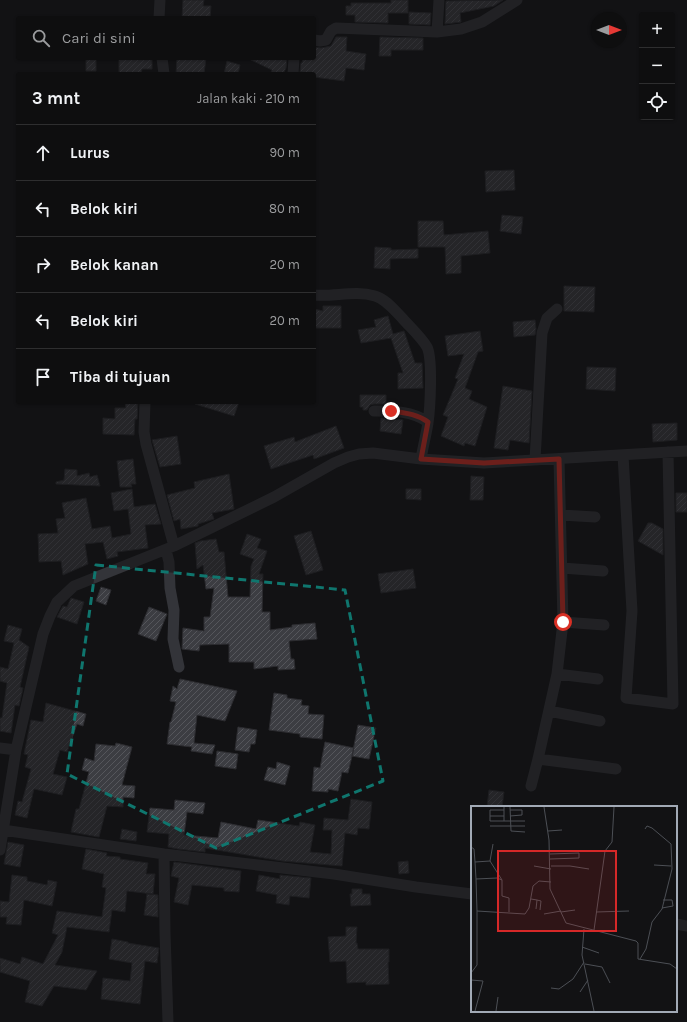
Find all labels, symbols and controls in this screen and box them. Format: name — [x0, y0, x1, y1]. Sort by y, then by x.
north arrow — [591, 12, 627, 48]
map controls — [639, 12, 675, 120]
button: + — [639, 12, 675, 48]
search box — [16, 16, 316, 60]
icon: search — [30, 27, 52, 49]
text: Cari di sini — [62, 29, 136, 47]
button: − — [639, 48, 675, 84]
button: locate — [639, 84, 675, 120]
text: 3 mnt — [32, 88, 80, 108]
text: Jalan kaki · 210 m — [197, 91, 300, 106]
icon: ahead — [32, 142, 54, 164]
text: Lurus — [70, 144, 110, 162]
text: 90 m — [269, 145, 300, 160]
icon: left — [32, 198, 54, 220]
text: Belok kiri — [70, 200, 138, 218]
text: 80 m — [269, 201, 300, 216]
icon: right — [32, 254, 54, 276]
text: Belok kanan — [70, 256, 159, 274]
text: 20 m — [270, 257, 300, 272]
icon: left — [32, 310, 54, 332]
text: Belok kiri — [70, 312, 138, 330]
text: 20 m — [270, 313, 300, 328]
icon: arrive — [32, 366, 54, 388]
text: Tiba di tujuan — [70, 368, 170, 386]
route end — [382, 402, 400, 420]
route start — [554, 613, 572, 631]
inset map — [471, 806, 677, 1012]

